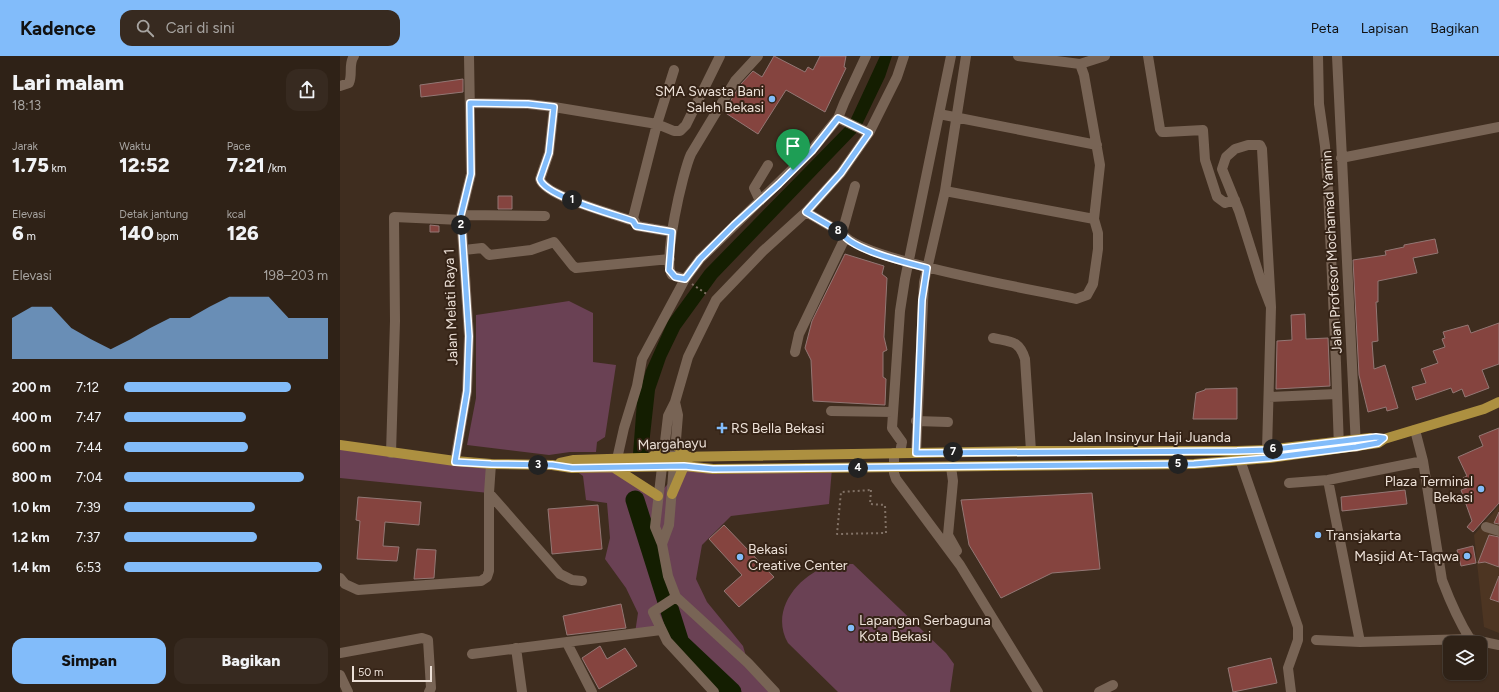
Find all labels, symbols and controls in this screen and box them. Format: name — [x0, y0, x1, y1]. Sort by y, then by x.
search box — [120, 10, 400, 46]
text: Kadence — [20, 17, 96, 40]
icon: search — [134, 17, 156, 39]
text: Cari di sini — [166, 19, 235, 37]
text: Peta — [1311, 20, 1339, 37]
text: Lapisan — [1361, 20, 1408, 37]
text: Bagikan — [1430, 20, 1479, 37]
text: Lari malam — [12, 69, 124, 96]
button: share — [286, 69, 328, 111]
place label: SMA Swasta Bani Saleh Bekasi — [655, 83, 764, 116]
marker: SMA Swasta Bani Saleh Bekasi — [767, 94, 777, 104]
text: 18:13 — [12, 98, 41, 113]
pin — [776, 129, 810, 170]
icon: arrive — [782, 135, 804, 157]
text: Jarak — [12, 140, 38, 153]
text: Waktu — [119, 140, 151, 153]
text: Pace — [227, 140, 250, 153]
street label: Jalan Profesor Mochamad Yamin — [1318, 150, 1346, 354]
text: 1.75 — [12, 153, 49, 177]
text: 12:52 — [119, 153, 170, 177]
text: 7:21 — [227, 153, 265, 177]
text: km — [49, 162, 66, 175]
text: /km — [265, 162, 286, 175]
pin: 1 — [562, 190, 582, 210]
text: 1 — [570, 193, 574, 206]
text: Elevasi — [12, 208, 46, 221]
text: Detak jantung — [119, 208, 188, 221]
text: kcal — [227, 208, 246, 221]
pin: 2 — [451, 215, 471, 235]
text: 2 — [458, 218, 464, 231]
text: 6 — [12, 221, 24, 245]
text: 140 — [119, 221, 154, 245]
text: 126 — [227, 221, 259, 245]
pin: 8 — [828, 221, 848, 241]
text: 8 — [835, 224, 841, 237]
text: m — [24, 230, 36, 243]
text: bpm — [154, 230, 179, 243]
street label: Jalan Melati Raya 1 — [440, 248, 462, 366]
text: Elevasi — [12, 268, 52, 283]
text: 198–203 m — [263, 268, 328, 283]
text: 200 m — [12, 380, 51, 395]
text: 7:12 — [76, 380, 99, 395]
text: 400 m — [12, 410, 52, 425]
text: 7:47 — [76, 410, 101, 425]
place label: RS Bella Bekasi — [731, 420, 825, 437]
marker: RS Bella Bekasi — [716, 422, 728, 434]
street label: Jalan Insinyur Haji Juanda — [1069, 429, 1231, 446]
street label: Margahayu — [637, 434, 707, 454]
pin: 6 — [1263, 439, 1283, 459]
text: 600 m — [12, 440, 51, 455]
text: 7:44 — [76, 440, 102, 455]
pin: 7 — [943, 442, 963, 462]
text: 6 — [1270, 442, 1276, 455]
text: 7 — [950, 445, 956, 458]
pin: 5 — [1168, 454, 1188, 474]
pin: 3 — [528, 455, 548, 475]
text: 5 — [1175, 457, 1181, 470]
text: 3 — [535, 458, 541, 471]
pin: 4 — [848, 458, 868, 478]
text: 4 — [855, 461, 861, 474]
text: 800 m — [12, 470, 51, 485]
text: 7:04 — [76, 470, 103, 485]
place label: Plaza Terminal Bekasi — [1385, 473, 1473, 506]
marker: Plaza Terminal Bekasi — [1476, 484, 1486, 494]
text: 1.0 km — [12, 500, 51, 515]
text: 7:39 — [76, 500, 101, 515]
place label: Transjakarta — [1326, 527, 1401, 544]
text: 1.2 km — [12, 530, 50, 545]
text: 7:37 — [76, 530, 100, 545]
marker: Transjakarta — [1313, 530, 1323, 540]
place label: Bekasi Creative Center — [748, 541, 848, 574]
place label: Masjid At-Taqwa — [1354, 548, 1459, 565]
marker: Masjid At-Taqwa — [1462, 551, 1472, 561]
marker: Bekasi Creative Center — [735, 552, 745, 562]
text: 1.4 km — [12, 560, 50, 575]
text: 6:53 — [76, 560, 101, 575]
place label: Lapangan Serbaguna Kota Bekasi — [859, 612, 991, 645]
marker: Lapangan Serbaguna Kota Bekasi — [846, 623, 856, 633]
map controls — [1443, 636, 1487, 680]
button: layers — [1443, 636, 1487, 680]
button: Simpan — [12, 638, 166, 684]
button: Bagikan — [174, 638, 328, 684]
scale bar — [352, 664, 432, 683]
text: 50 m — [358, 666, 383, 679]

